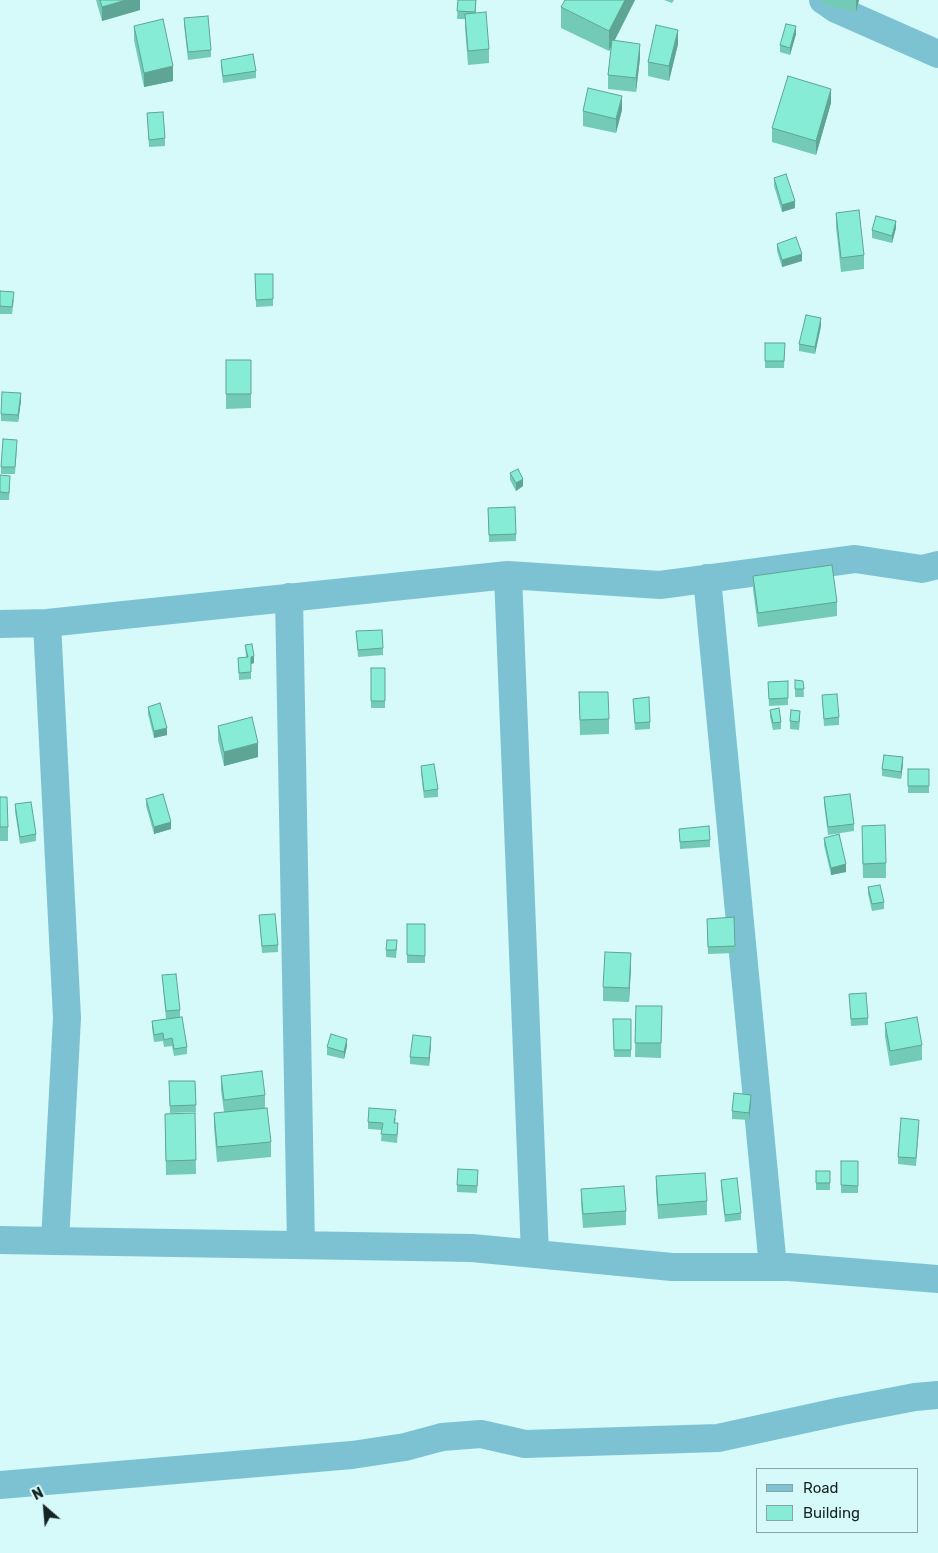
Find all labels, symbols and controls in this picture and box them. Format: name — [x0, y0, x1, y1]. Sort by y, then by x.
legend — [756, 1468, 918, 1533]
text: Road — [803, 1479, 839, 1497]
north arrow — [20, 1483, 70, 1533]
text: N — [30, 1484, 46, 1504]
text: Building — [803, 1504, 860, 1522]

